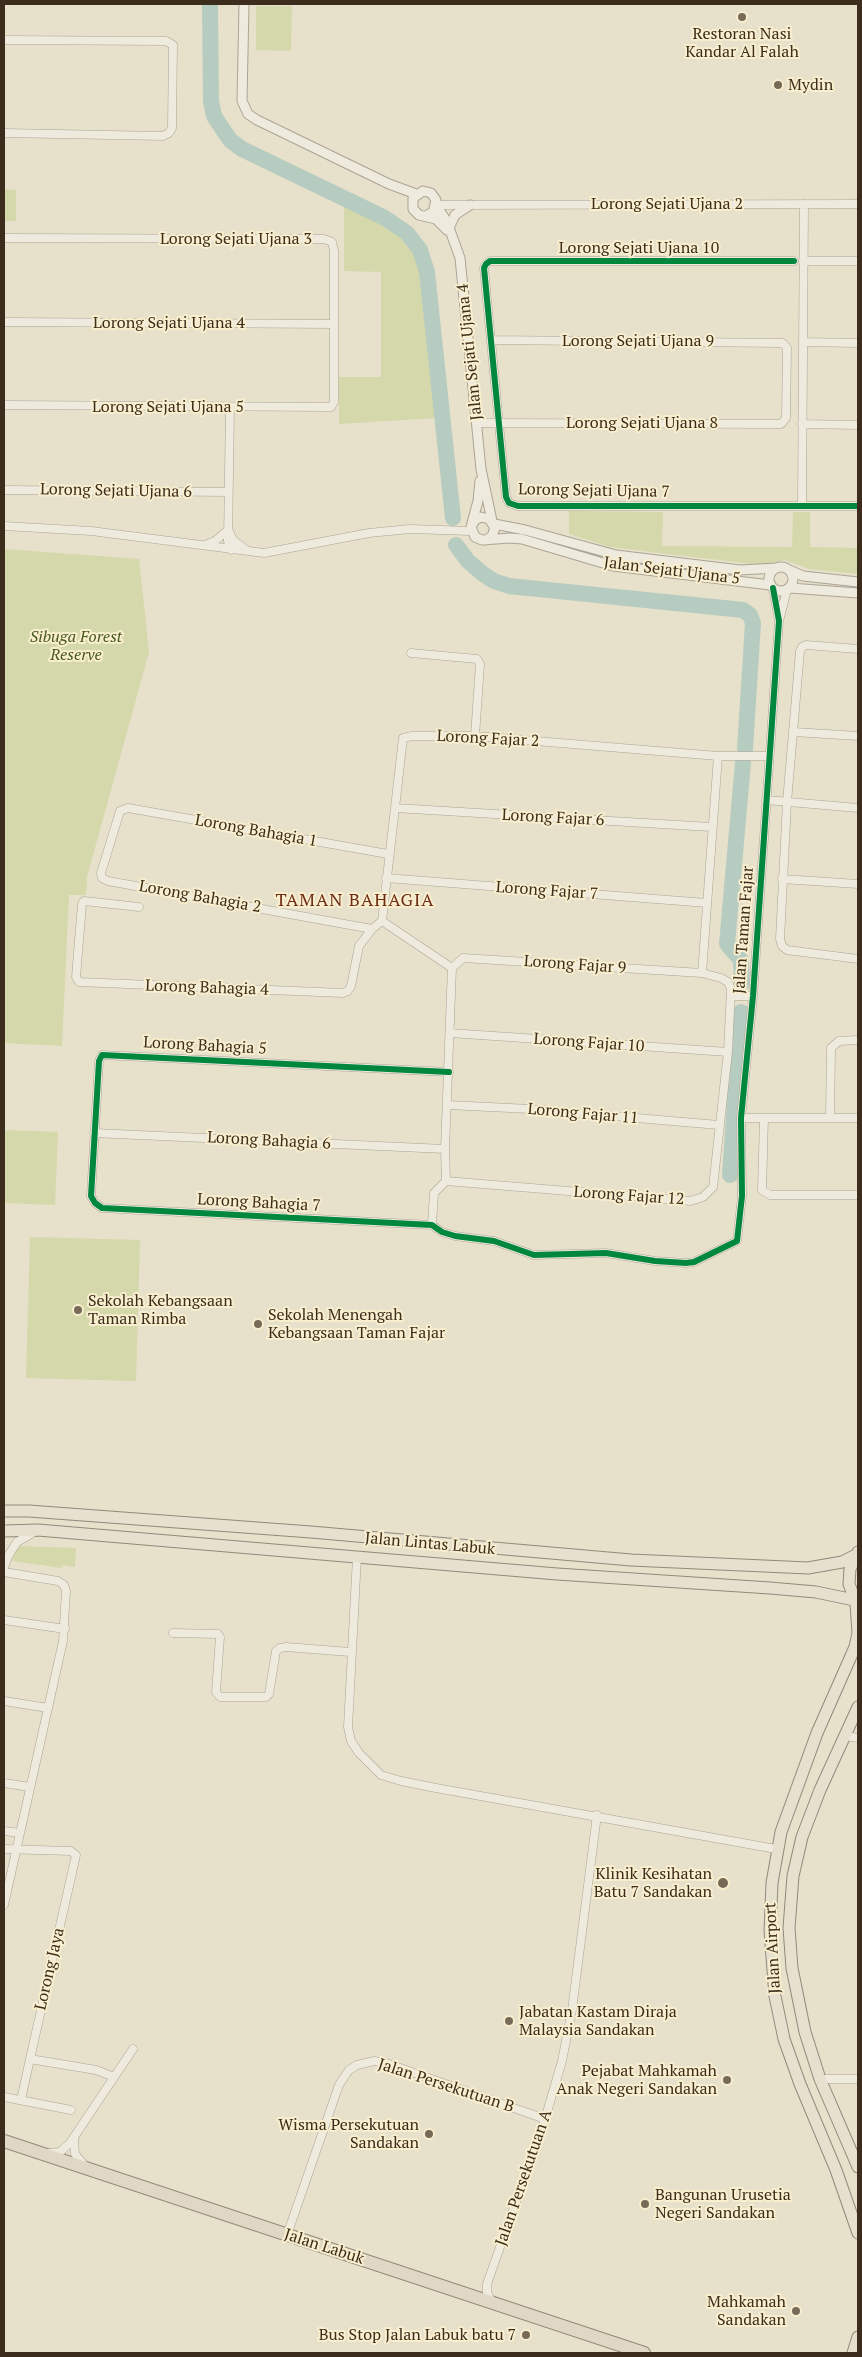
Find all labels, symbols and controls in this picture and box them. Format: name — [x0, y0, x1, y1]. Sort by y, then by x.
marker: Restoran Nasi Kandar Al Falah — [736, 11, 748, 23]
place label: Restoran Nasi Kandar Al Falah — [685, 24, 799, 62]
place label: Mydin — [788, 75, 833, 95]
marker: Mydin — [772, 79, 784, 91]
street label: Lorong Sejati Ujana 2 — [591, 194, 743, 214]
street label: Lorong Sejati Ujana 3 — [160, 229, 312, 249]
street label: Lorong Sejati Ujana 10 — [559, 238, 719, 258]
street label: Jalan Sejati Ujana 4 — [453, 283, 487, 421]
street label: Lorong Sejati Ujana 4 — [93, 313, 245, 333]
street label: Lorong Sejati Ujana 9 — [562, 331, 714, 351]
street label: Lorong Sejati Ujana 5 — [92, 397, 244, 417]
street label: Lorong Sejati Ujana 8 — [566, 413, 718, 433]
street label: Lorong Sejati Ujana 6 — [40, 480, 192, 502]
street label: Lorong Sejati Ujana 7 — [518, 480, 670, 502]
street label: Jalan Sejati Ujana 5 — [603, 553, 741, 589]
park label: Sibuga Forest Reserve — [30, 627, 122, 665]
street label: Lorong Fajar 2 — [436, 727, 540, 751]
street label: Lorong Fajar 6 — [501, 806, 605, 830]
street label: Lorong Bahagia 1 — [193, 811, 319, 851]
street label: Jalan Taman Fajar — [730, 865, 758, 995]
street label: Lorong Bahagia 2 — [137, 877, 263, 917]
street label: Lorong Fajar 7 — [495, 878, 599, 904]
district label: TAMAN BAHAGIA — [274, 890, 436, 912]
street label: Lorong Fajar 9 — [523, 952, 627, 978]
street label: Lorong Bahagia 4 — [145, 976, 269, 1000]
street label: Lorong Fajar 10 — [533, 1030, 645, 1056]
street label: Lorong Bahagia 5 — [143, 1033, 267, 1059]
street label: Lorong Fajar 11 — [527, 1100, 639, 1128]
street label: Lorong Bahagia 6 — [207, 1128, 331, 1154]
street label: Lorong Fajar 12 — [573, 1183, 685, 1209]
street label: Lorong Bahagia 7 — [197, 1190, 321, 1216]
place label: Sekolah Kebangsaan Taman Rimba — [88, 1291, 233, 1329]
marker: Sekolah Kebangsaan Taman Rimba — [72, 1304, 84, 1316]
place label: Sekolah Menengah Kebangsaan Taman Fajar — [268, 1305, 445, 1343]
marker: Sekolah Menengah Kebangsaan Taman Fajar — [252, 1318, 264, 1330]
street label: Jalan Lintas Labuk — [364, 1529, 496, 1559]
place label: Klinik Kesihatan Batu 7 Sandakan — [594, 1864, 712, 1902]
marker: Klinik Kesihatan Batu 7 Sandakan — [716, 1876, 730, 1890]
street label: Jalan Airport — [761, 1902, 785, 1994]
street label: Lorong Jaya — [31, 1926, 69, 2012]
place label: Jabatan Kastam Diraja Malaysia Sandakan — [519, 2002, 677, 2040]
marker: Jabatan Kastam Diraja Malaysia Sandakan — [503, 2015, 515, 2027]
street label: Jalan Persekutuan B — [376, 2055, 516, 2117]
place label: Pejabat Mahkamah Anak Negeri Sandakan — [556, 2061, 717, 2099]
marker: Pejabat Mahkamah Anak Negeri Sandakan — [721, 2074, 733, 2086]
street label: Jalan Persekutuan A — [492, 2107, 556, 2249]
place label: Wisma Persekutuan Sandakan — [278, 2115, 419, 2153]
marker: Wisma Persekutuan Sandakan — [423, 2128, 435, 2140]
place label: Bangunan Urusetia Negeri Sandakan — [655, 2185, 791, 2223]
marker: Bangunan Urusetia Negeri Sandakan — [639, 2198, 651, 2210]
street label: Jalan Labuk — [282, 2225, 366, 2269]
place label: Mahkamah Sandakan — [707, 2292, 786, 2330]
marker: Mahkamah Sandakan — [790, 2305, 802, 2317]
place label: Bus Stop Jalan Labuk batu 7 — [319, 2325, 516, 2345]
marker: Bus Stop Jalan Labuk batu 7 — [520, 2329, 532, 2341]

